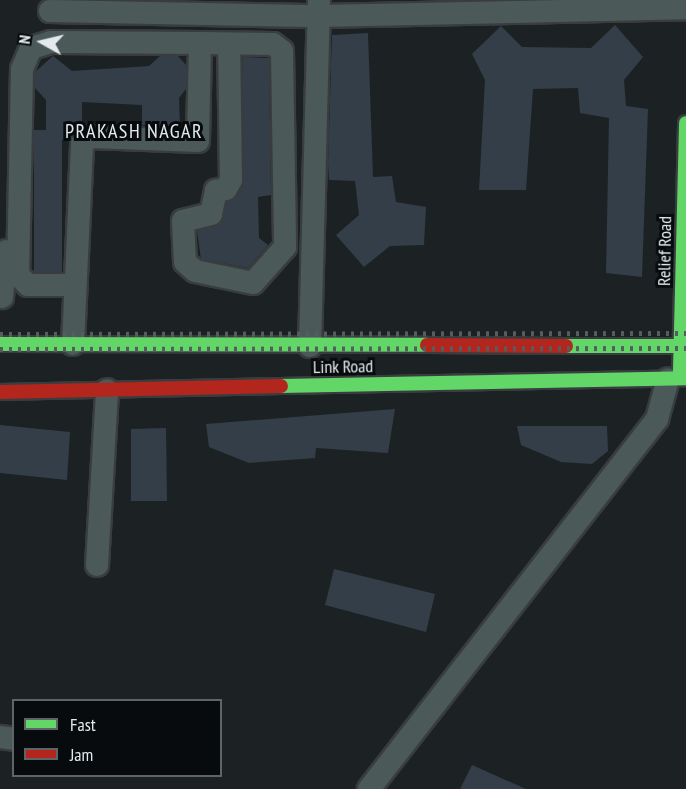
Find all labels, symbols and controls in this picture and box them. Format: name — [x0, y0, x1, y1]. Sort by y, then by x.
north arrow — [12, 12, 72, 72]
text: N — [14, 34, 35, 45]
district label: PRAKASH NAGAR — [65, 119, 203, 143]
street label: Relief Road — [654, 216, 676, 286]
street label: Link Road — [312, 356, 374, 378]
legend — [12, 699, 222, 777]
text: Fast — [70, 713, 96, 736]
text: Jam — [70, 743, 93, 766]

